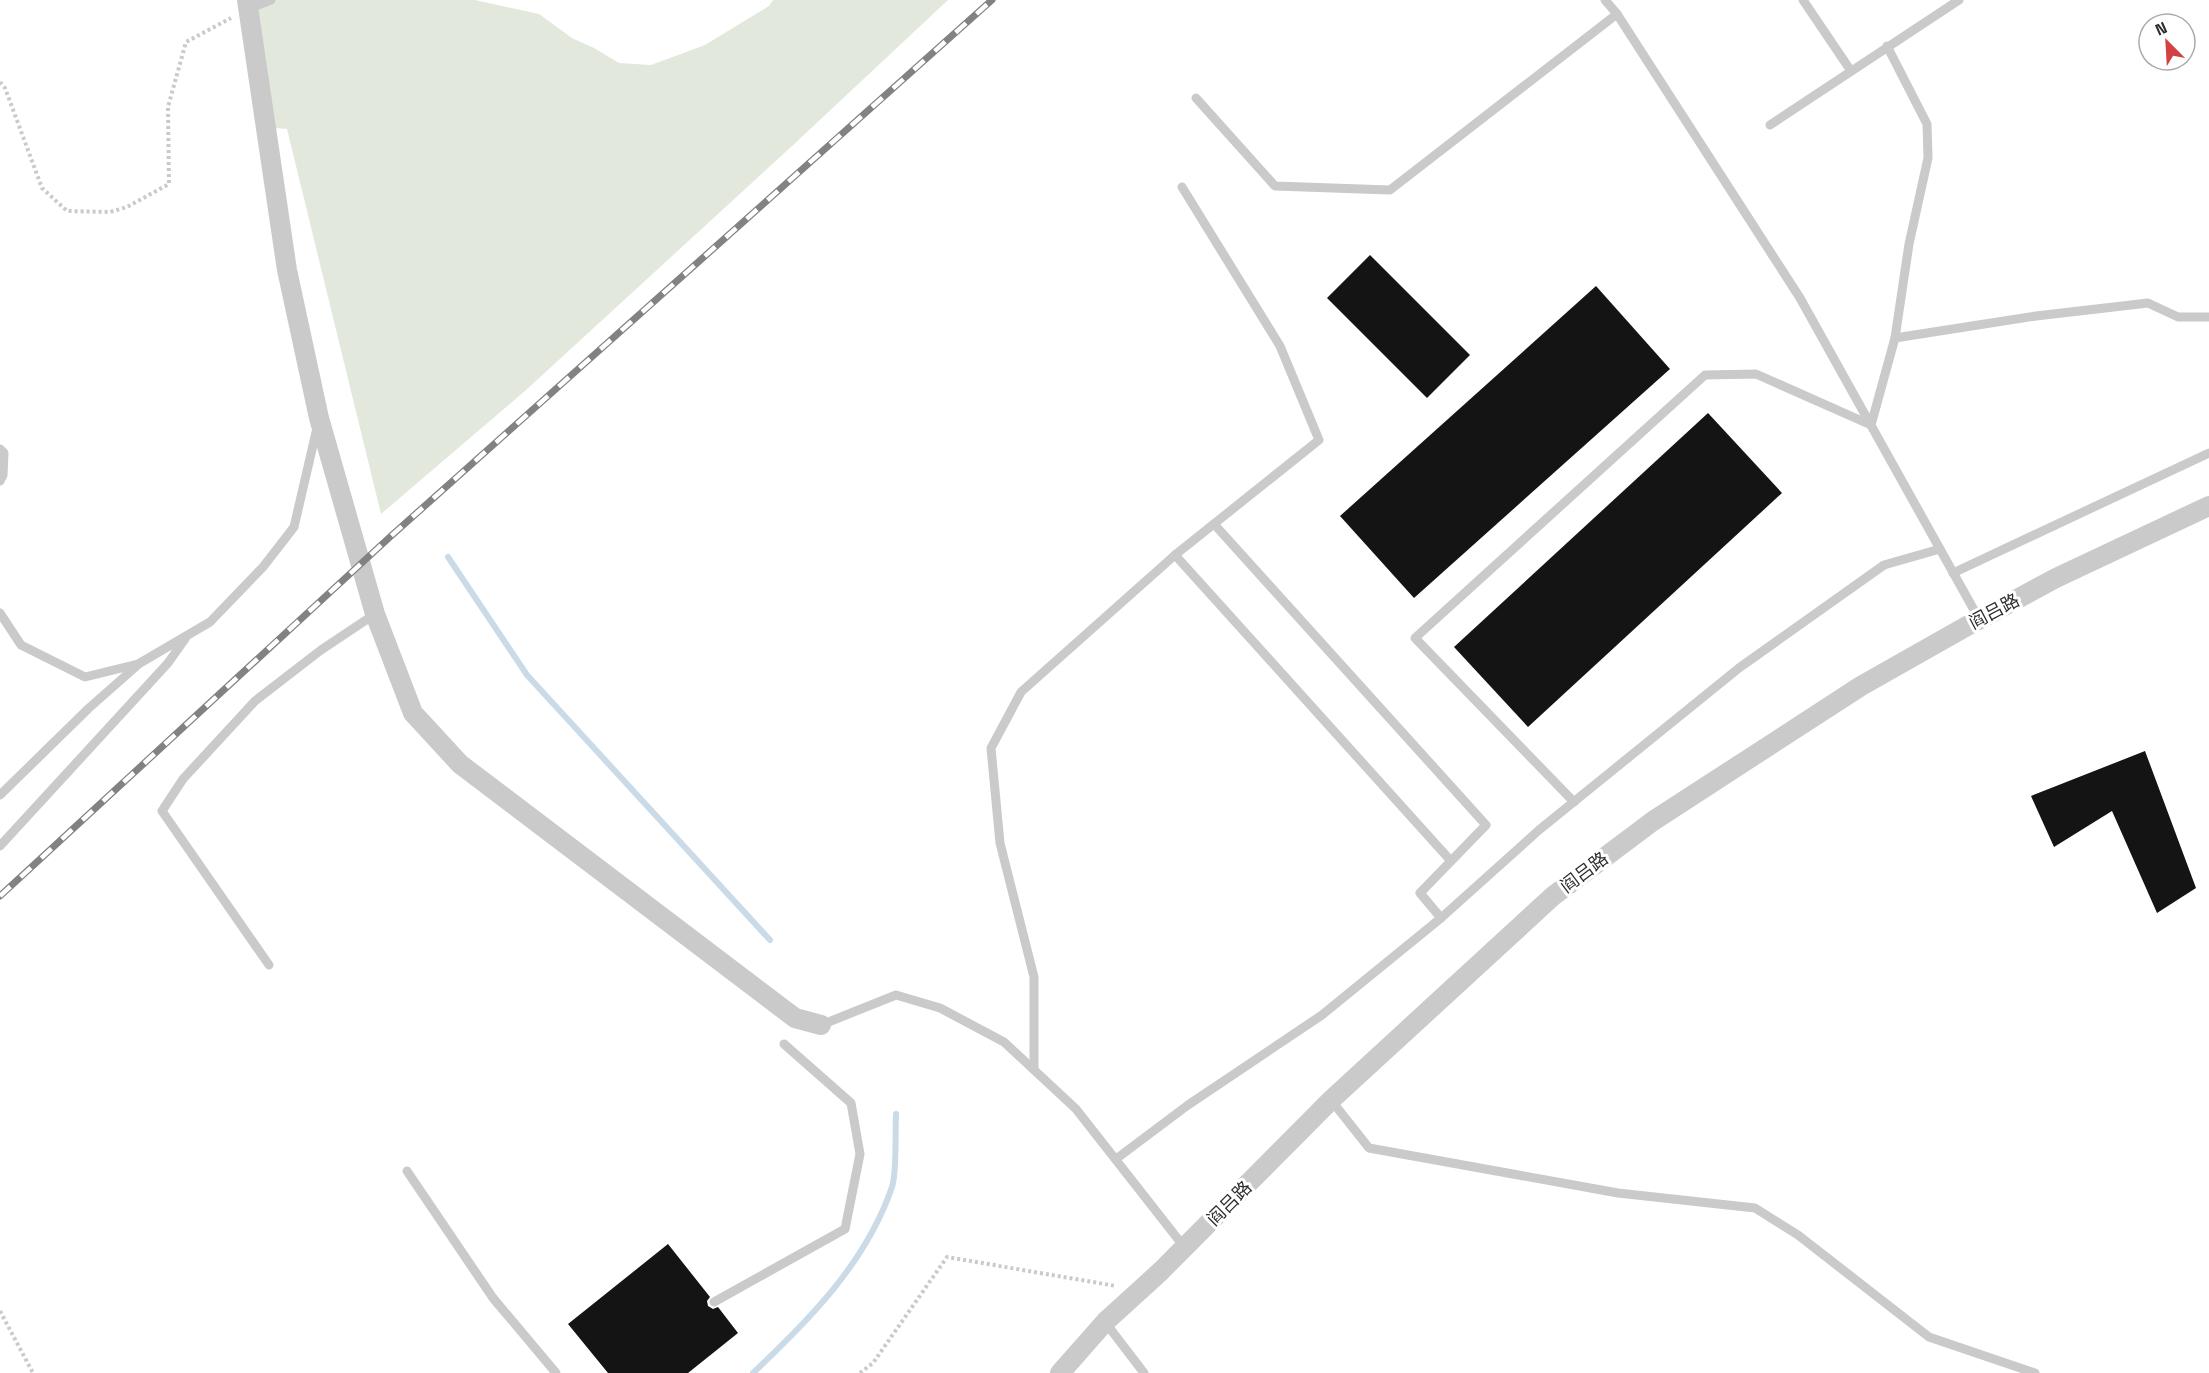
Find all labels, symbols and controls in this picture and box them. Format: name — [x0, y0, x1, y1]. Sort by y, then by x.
north arrow — [2137, 12, 2197, 72]
text: N — [2152, 17, 2170, 41]
street label: 阎吕路 — [1965, 588, 2023, 634]
street label: 阎吕路 — [1556, 847, 1612, 897]
street label: 阎吕路 — [1202, 1176, 1256, 1230]

